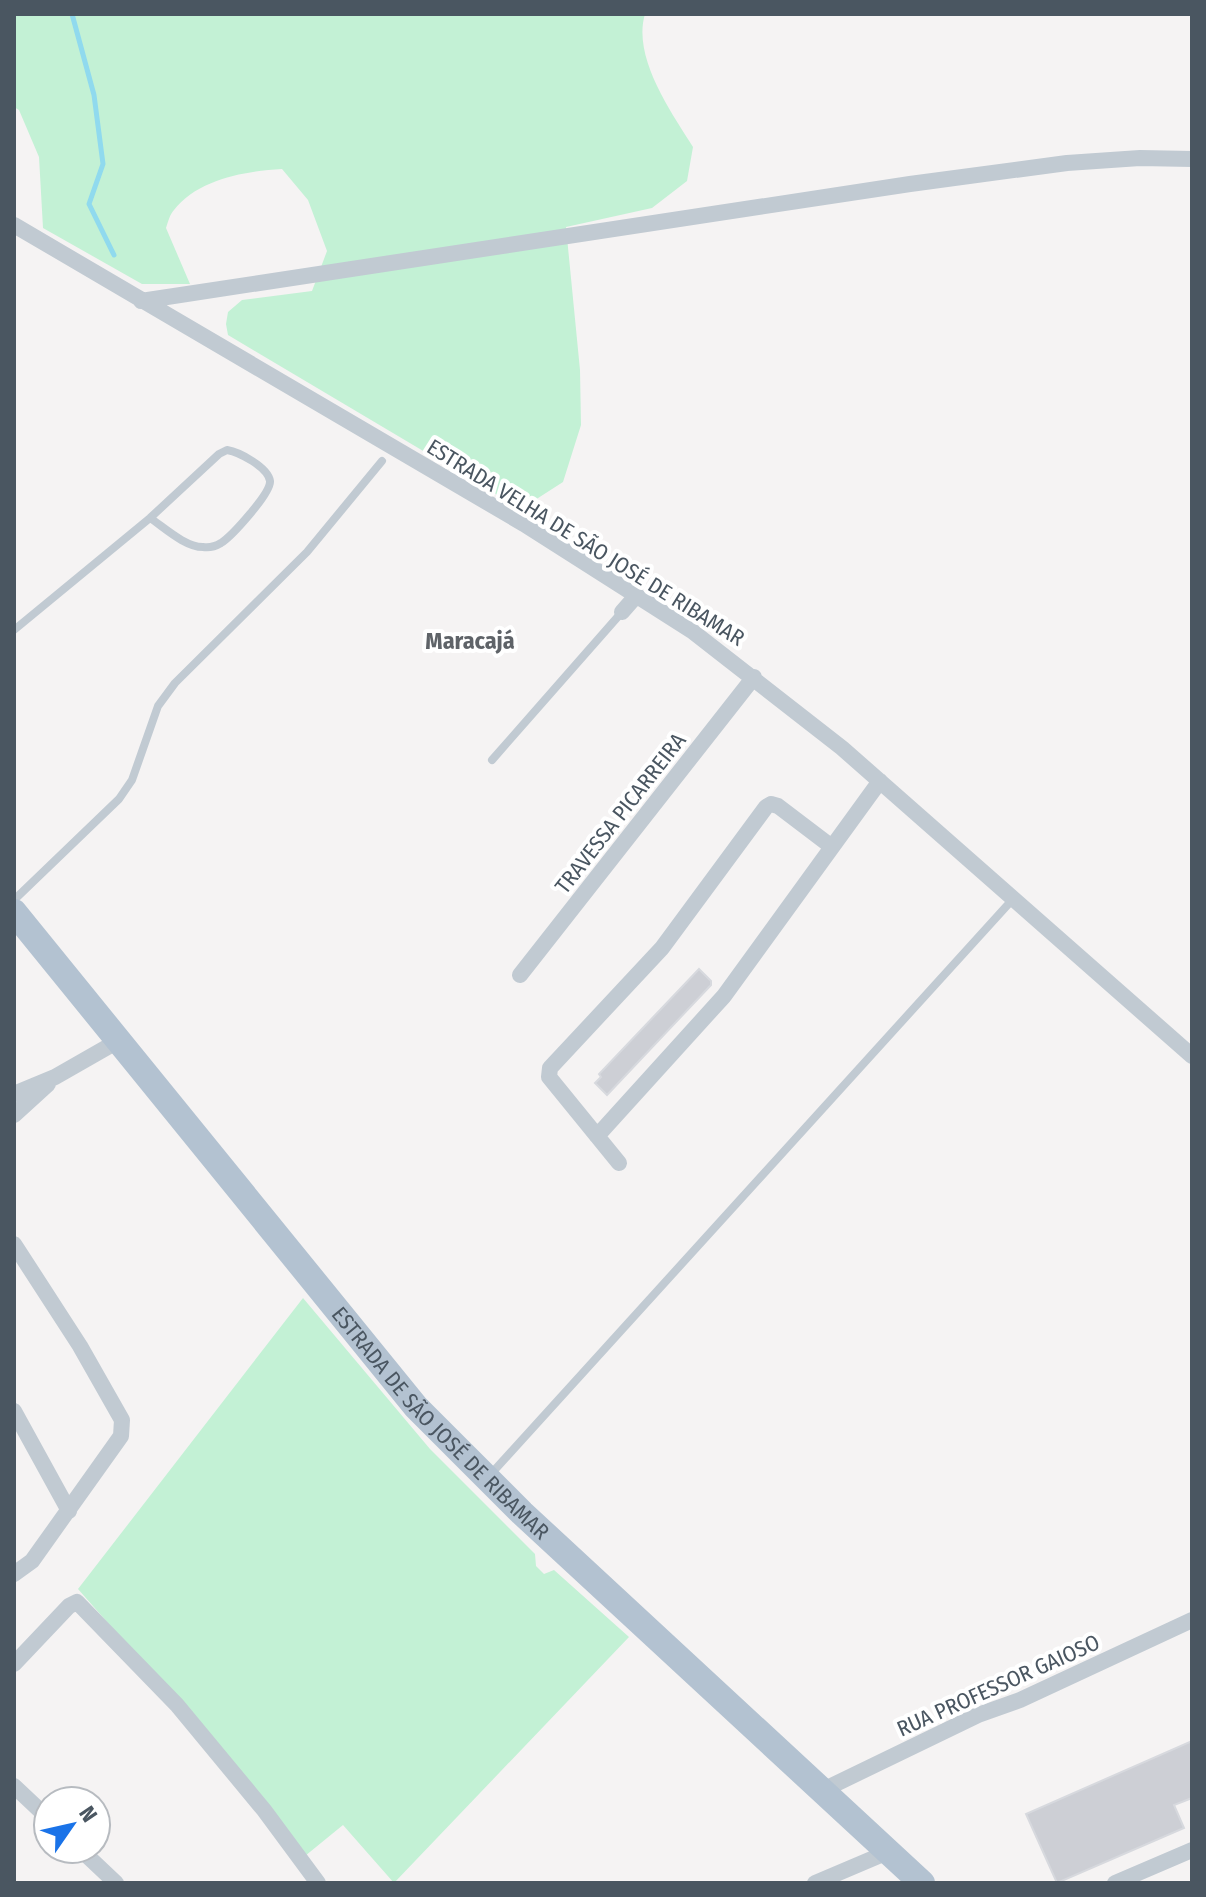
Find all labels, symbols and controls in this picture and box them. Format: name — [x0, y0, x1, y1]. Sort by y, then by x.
street label: ESTRADA VELHA DE SÃO JOSÉ DE RIBAMAR — [422, 433, 749, 652]
district label: Maracajá — [425, 627, 515, 655]
street label: TRAVESSA PICARREIRA — [549, 727, 692, 899]
street label: ESTRADA DE SÃO JOSÉ DE RIBAMAR — [326, 1301, 555, 1545]
street label: RUA PROFESSOR GAIOSO — [893, 1629, 1104, 1742]
north arrow — [32, 1785, 112, 1865]
text: N — [73, 1801, 103, 1827]

